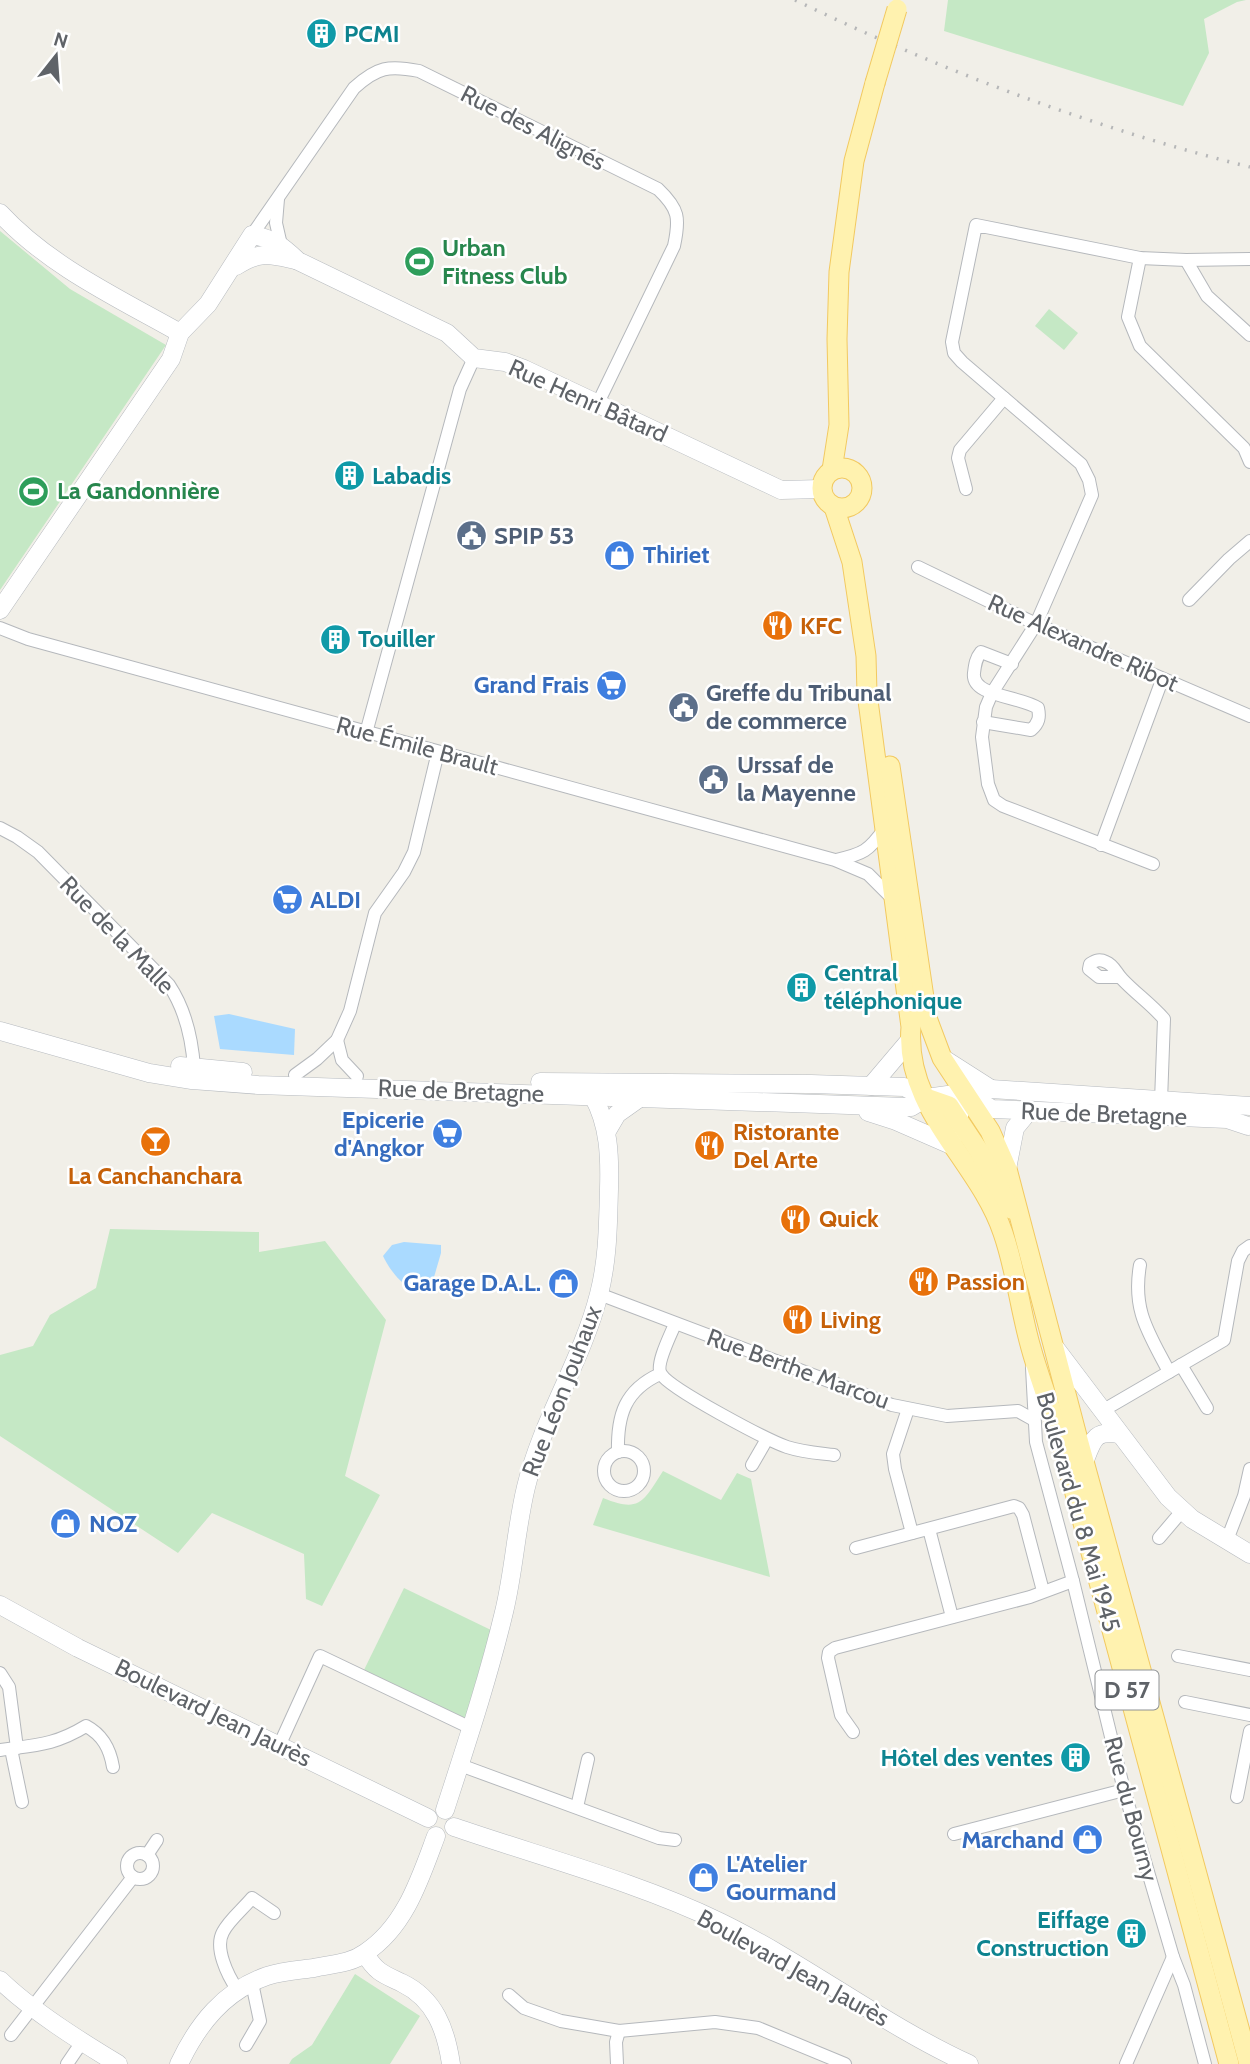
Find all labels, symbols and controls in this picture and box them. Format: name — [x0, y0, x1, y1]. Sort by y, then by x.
building icon: PCMI — [304, 17, 338, 51]
place label: PCMI — [344, 19, 400, 48]
north arrow — [21, 21, 91, 91]
text: N — [51, 27, 71, 53]
street label: Rue des Alignés — [456, 79, 610, 176]
place label: Urban Fitness Club — [442, 233, 568, 290]
sports icon: Urban Fitness Club — [402, 245, 436, 279]
street label: Rue Henri Bâtard — [504, 353, 672, 448]
building icon: Labadis — [332, 459, 366, 493]
place label: Labadis — [372, 461, 451, 490]
sports icon: La Gandonnière — [17, 474, 51, 508]
place label: La Gandonnière — [57, 476, 220, 505]
public building icon: SPIP 53 — [454, 519, 488, 553]
place label: SPIP 53 — [494, 521, 575, 550]
shop icon: Thiriet — [603, 538, 637, 572]
place label: Thiriet — [643, 540, 709, 569]
street label: Rue Alexandre Ribot — [984, 588, 1183, 698]
restaurant icon: KFC — [760, 609, 794, 643]
place label: KFC — [800, 611, 842, 640]
building icon: Touiller — [318, 622, 352, 656]
place label: Touiller — [358, 624, 435, 653]
supermarket icon: Grand Frais — [595, 668, 629, 702]
place label: Grand Frais — [474, 670, 589, 699]
place label: Greffe du Tribunal de commerce — [706, 678, 892, 735]
public building icon: Greffe du Tribunal de commerce — [666, 690, 700, 724]
street label: Rue Émile Brault — [333, 710, 501, 781]
place label: Urssaf de la Mayenne — [737, 750, 856, 807]
public building icon: Urssaf de la Mayenne — [697, 762, 731, 796]
street label: Rue de la Malle — [54, 870, 181, 1000]
supermarket icon: ALDI — [270, 883, 304, 917]
place label: ALDI — [310, 885, 361, 914]
place label: Central téléphonique — [824, 958, 962, 1015]
building icon: Central téléphonique — [784, 970, 818, 1004]
street label: Rue de Bretagne — [377, 1073, 545, 1108]
street label: Rue de Bretagne — [1020, 1096, 1188, 1131]
place label: Epicerie d'Angkor — [334, 1105, 424, 1162]
supermarket icon: Epicerie d'Angkor — [430, 1117, 464, 1151]
place label: Ristorante Del Arte — [733, 1117, 839, 1174]
bar icon: La Canchanchara — [138, 1125, 172, 1159]
restaurant icon: Ristorante Del Arte — [693, 1129, 727, 1163]
place label: La Canchanchara — [68, 1161, 242, 1190]
restaurant icon: Quick — [779, 1202, 813, 1236]
place label: Quick — [819, 1204, 879, 1233]
restaurant icon: Passion — [906, 1265, 940, 1299]
shop icon: Garage D.A.L. — [547, 1266, 581, 1300]
place label: Passion — [946, 1267, 1025, 1296]
place label: Garage D.A.L. — [403, 1268, 541, 1297]
street label: Rue Léon Jouhaux — [516, 1301, 608, 1480]
restaurant icon: Living — [780, 1303, 814, 1337]
place label: Living — [820, 1305, 881, 1334]
street label: Rue Berthe Marcou — [703, 1322, 893, 1415]
street label: Boulevard du 8 Mai 1945 — [1030, 1389, 1127, 1635]
shop icon: NOZ — [49, 1507, 83, 1541]
place label: NOZ — [89, 1509, 137, 1538]
street label: Boulevard Jean Jaurès — [110, 1652, 316, 1773]
road number: D 57 — [1096, 1670, 1158, 1709]
street label: Rue du Bourny — [1098, 1733, 1165, 1884]
building icon: Hôtel des ventes — [1059, 1741, 1093, 1775]
place label: Hôtel des ventes — [880, 1743, 1053, 1772]
shop icon: Marchand — [1070, 1823, 1104, 1857]
place label: Marchand — [961, 1825, 1064, 1854]
place label: L'Atelier Gourmand — [726, 1849, 836, 1906]
shop icon: L'Atelier Gourmand — [686, 1861, 720, 1895]
street label: Boulevard Jean Jaurès — [692, 1903, 894, 2032]
place label: Eiffage Construction — [976, 1905, 1109, 1962]
building icon: Eiffage Construction — [1115, 1917, 1149, 1951]

